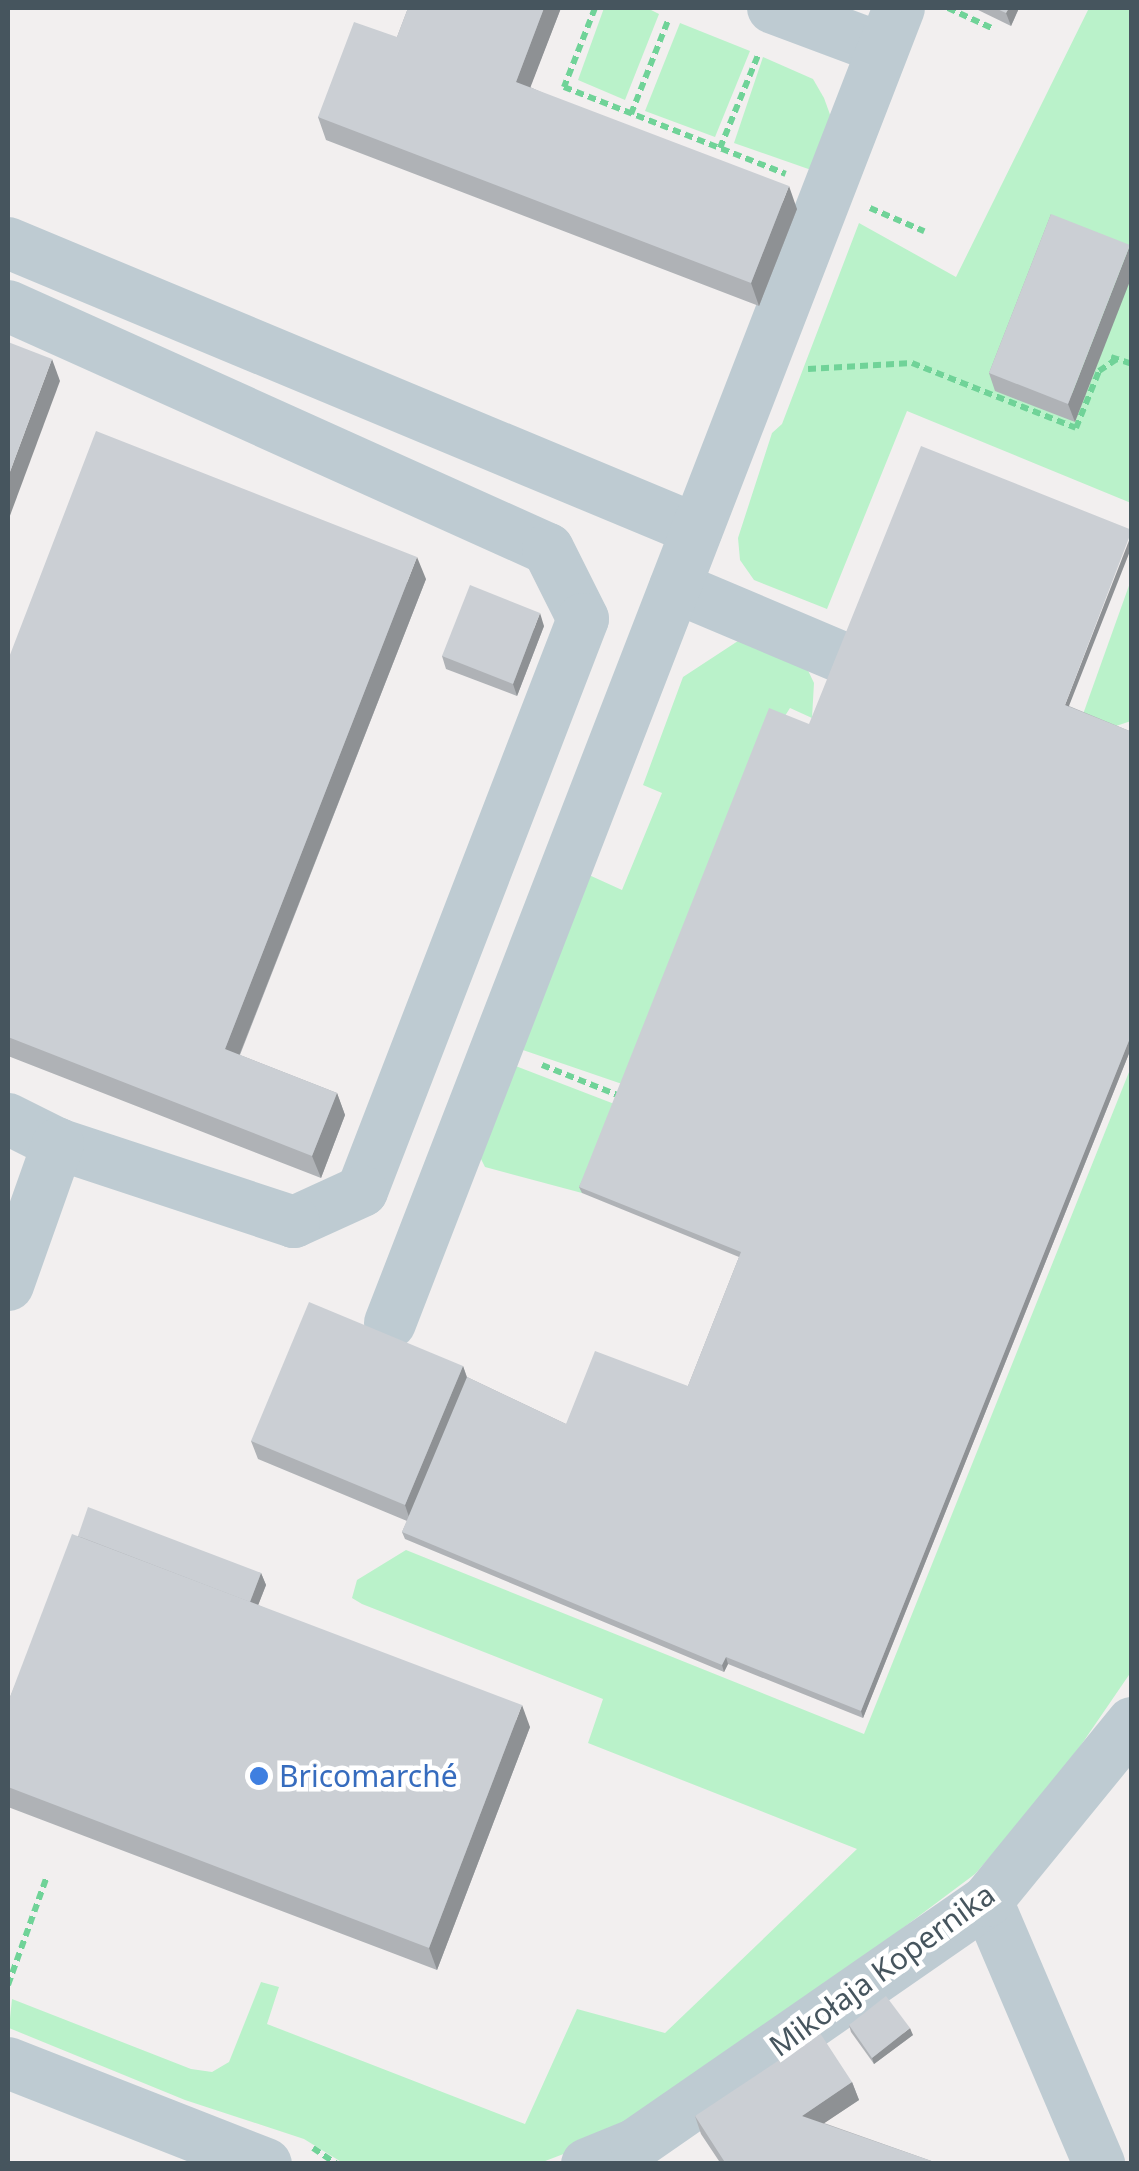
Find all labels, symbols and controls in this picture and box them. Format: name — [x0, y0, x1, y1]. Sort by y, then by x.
place label: Bricomarché — [279, 1758, 458, 1794]
marker: Bricomarché — [248, 1765, 270, 1787]
street label: Mikołaja Kopernika — [762, 1876, 1002, 2064]

